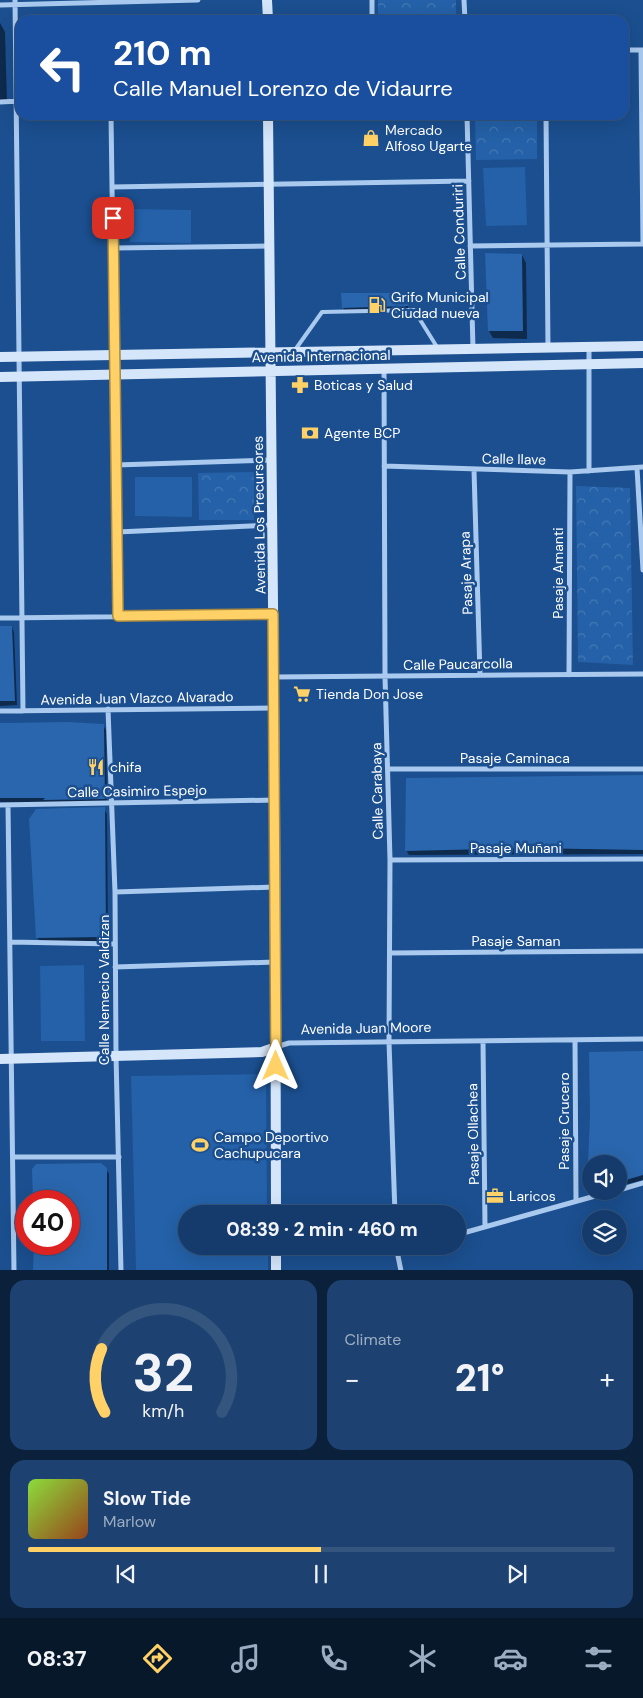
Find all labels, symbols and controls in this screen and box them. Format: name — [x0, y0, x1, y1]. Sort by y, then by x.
text: 210 m — [113, 30, 212, 76]
icon: left — [30, 35, 95, 100]
text: Calle Manuel Lorenzo de Vidaurre — [113, 74, 453, 103]
place label: Mercado Alfoso Ugarte — [385, 121, 472, 155]
shop icon: Mercado Alfoso Ugarte — [361, 128, 381, 148]
street label: Calle Conduriri — [448, 184, 470, 280]
pin — [92, 197, 134, 239]
icon: arrive — [99, 204, 127, 232]
place label: Grifo Municipal Ciudad nueva — [391, 288, 489, 322]
fuel station icon: Grifo Municipal Ciudad nueva — [367, 295, 387, 315]
street label: Avenida Internacional — [251, 346, 391, 366]
pharmacy icon: Boticas y Salud — [290, 375, 310, 395]
place label: Boticas y Salud — [314, 376, 413, 394]
bank icon: Agente BCP — [300, 423, 320, 443]
place label: Agente BCP — [324, 424, 400, 442]
street label: Avenida Los Precursores — [249, 436, 269, 594]
street label: Calle Ilave — [482, 449, 546, 469]
street label: Pasaje Amanti — [549, 527, 567, 619]
street label: Pasaje Arapa — [456, 531, 476, 615]
street label: Calle Paucarcolla — [403, 654, 513, 674]
supermarket icon: Tienda Don Jose — [292, 684, 312, 704]
place label: Tienda Don Jose — [316, 685, 423, 703]
street label: Avenida Juan Vlazco Alvarado — [40, 687, 234, 709]
street label: Calle Carabaya — [367, 742, 387, 840]
street label: Pasaje Caminaca — [460, 749, 570, 767]
restaurant icon: chifa — [86, 757, 106, 777]
place label: chifa — [110, 758, 142, 776]
street label: Calle Casimiro Espejo — [67, 781, 207, 801]
street label: Pasaje Muñani — [470, 839, 562, 857]
street label: Calle Nemecio Valdizan — [95, 915, 113, 1065]
street label: Pasaje Saman — [472, 932, 561, 950]
street label: Avenida Juan Moore — [300, 1018, 432, 1038]
position arrow — [249, 1039, 301, 1091]
street label: Pasaje Crucero — [555, 1072, 573, 1170]
street label: Pasaje Ollachea — [463, 1083, 483, 1185]
place label: Campo Deportivo Cachupucara — [214, 1128, 329, 1162]
sports icon: Campo Deportivo Cachupucara — [190, 1135, 210, 1155]
map controls — [582, 1155, 627, 1255]
button: sound — [582, 1155, 627, 1200]
office icon: Laricos — [485, 1186, 505, 1206]
place label: Laricos — [509, 1187, 556, 1205]
speed limit sign: 40 — [15, 1190, 80, 1255]
button: layers — [582, 1210, 627, 1255]
text: 08:39 · 2 min · 460 m — [226, 1217, 418, 1242]
text: Climate — [345, 1329, 401, 1350]
text: 32 — [133, 1339, 194, 1407]
text: 21° — [455, 1353, 505, 1403]
text: − — [345, 1361, 360, 1398]
text: + — [600, 1361, 615, 1398]
text: km/h — [142, 1399, 184, 1423]
text: Slow Tide — [103, 1486, 191, 1511]
text: Marlow — [103, 1511, 156, 1532]
icon: previous — [112, 1560, 140, 1588]
icon: pause — [307, 1560, 335, 1588]
icon: next — [503, 1560, 531, 1588]
icon: directions — [140, 1641, 175, 1676]
icon: music — [228, 1641, 263, 1676]
icon: phone — [316, 1641, 351, 1676]
icon: climate — [405, 1641, 440, 1676]
icon: car — [493, 1641, 528, 1676]
icon: filters — [581, 1641, 616, 1676]
text: 08:37 — [27, 1644, 87, 1673]

